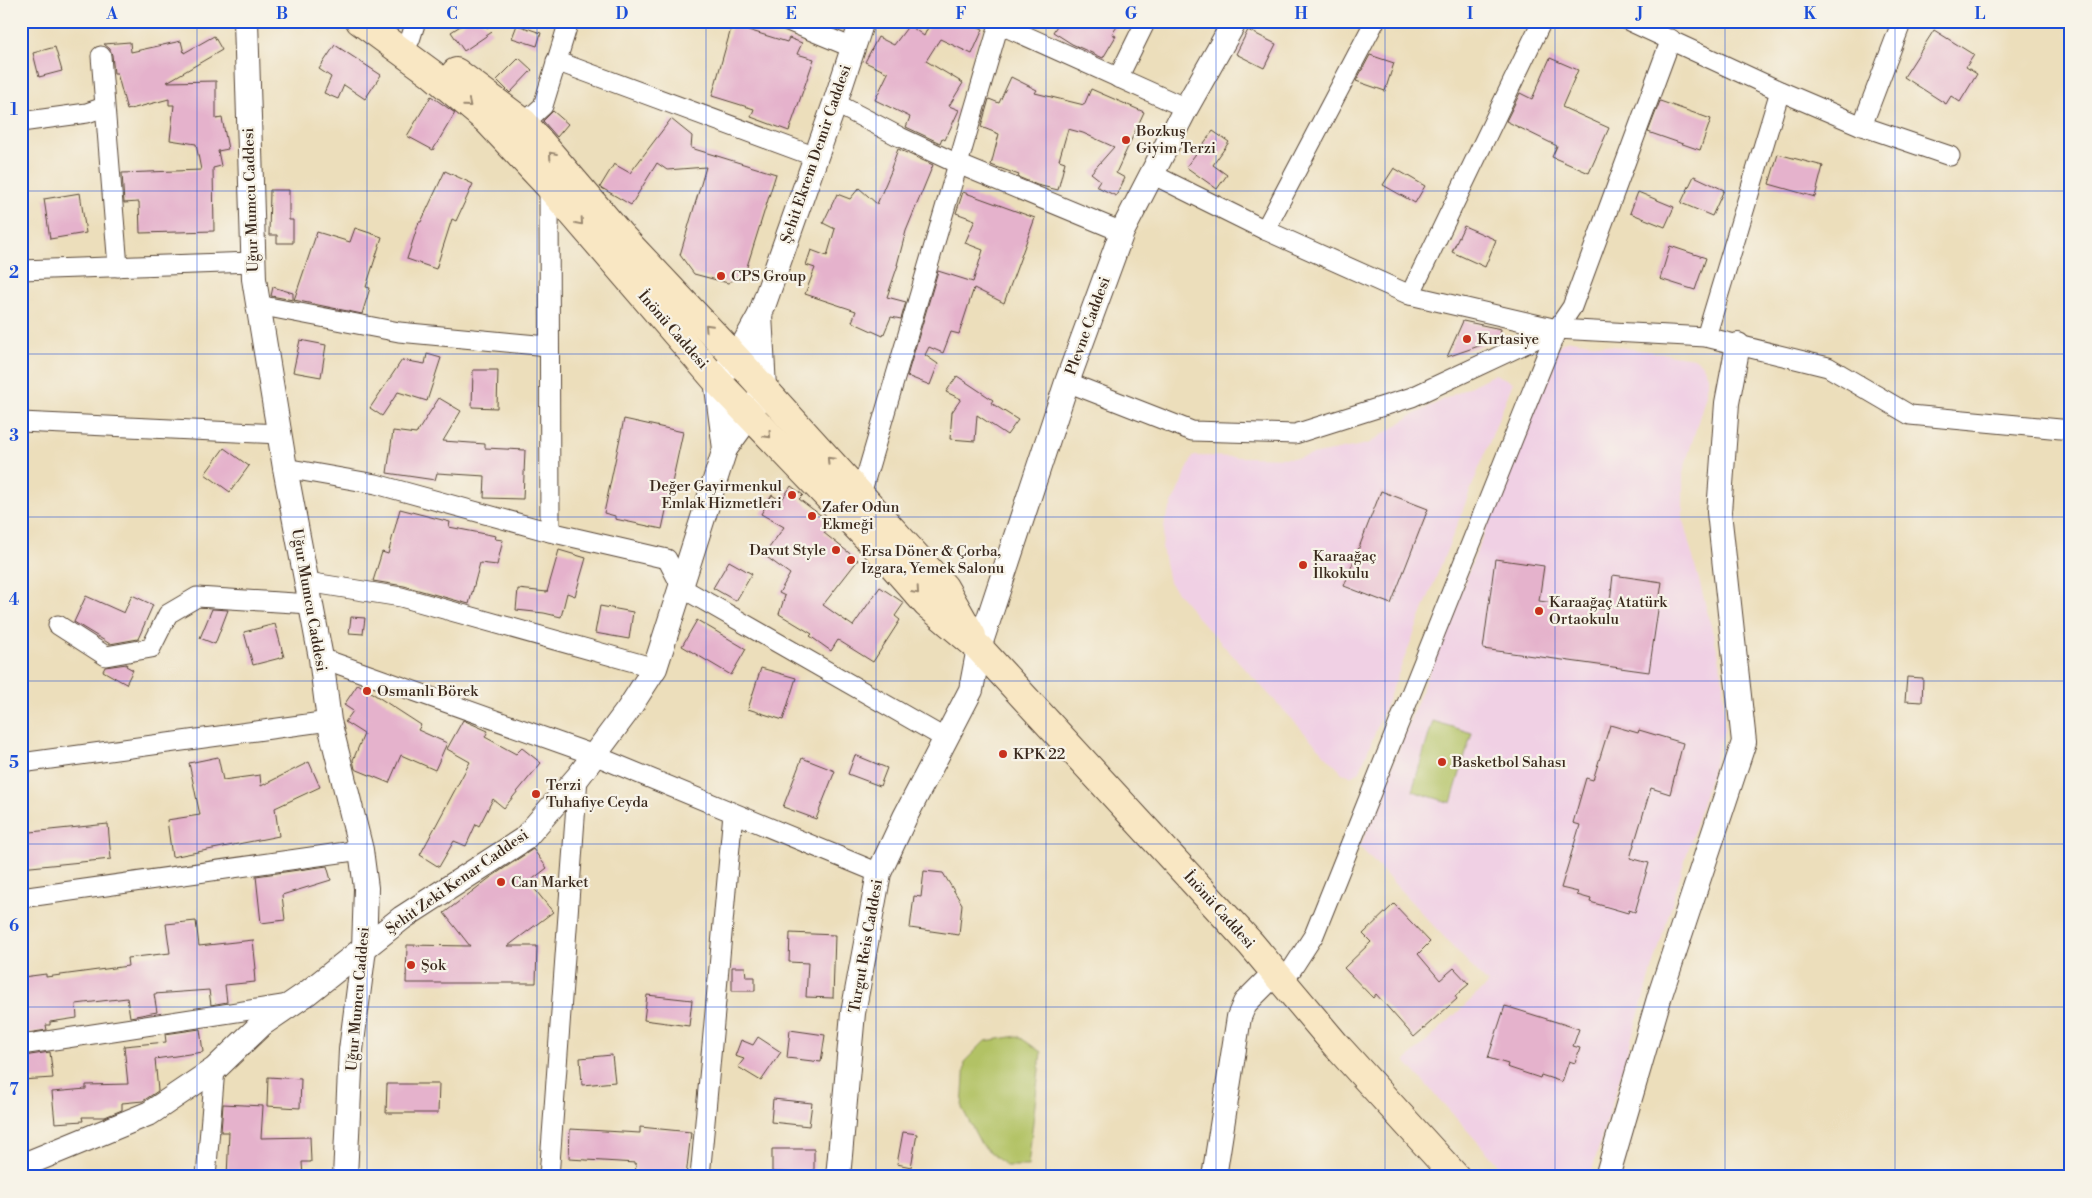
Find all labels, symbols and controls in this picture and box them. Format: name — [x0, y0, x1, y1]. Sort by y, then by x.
text: A — [105, 4, 118, 24]
text: B — [276, 4, 288, 24]
text: C — [446, 4, 458, 24]
text: D — [616, 4, 629, 24]
text: E — [785, 4, 797, 24]
text: F — [955, 4, 967, 24]
text: G — [1125, 4, 1138, 24]
text: H — [1294, 4, 1308, 24]
text: I — [1467, 4, 1473, 24]
text: J — [1635, 4, 1643, 24]
text: K — [1804, 4, 1818, 24]
text: L — [1975, 4, 1986, 24]
street label: Şehit Ekrem Demir Caddesi — [776, 62, 856, 246]
one-way arrow — [462, 98, 471, 107]
text: 1 — [10, 100, 18, 120]
place label: Bozkuş Giyim Terzi — [1135, 122, 1216, 158]
street label: Uğur Mumcu Caddesi — [239, 127, 263, 273]
marker: Bozkuş Giyim Terzi — [1120, 134, 1132, 146]
one-way arrow — [549, 152, 558, 161]
one-way arrow — [574, 216, 583, 225]
text: 2 — [9, 263, 19, 283]
place label: CPS Group — [731, 267, 806, 286]
marker: CPS Group — [715, 270, 727, 282]
street label: Plevne Caddesi — [1061, 274, 1115, 378]
street label: İnönü Caddesi — [634, 286, 713, 373]
one-way arrow — [705, 324, 714, 333]
place label: Kırtasiye — [1477, 330, 1539, 349]
marker: Kırtasiye — [1461, 333, 1473, 345]
text: 3 — [9, 426, 19, 446]
one-way arrow — [762, 430, 771, 439]
one-way arrow — [827, 457, 836, 466]
place label: Değer Gayirmenkul Emlak Hizmetleri — [650, 477, 783, 513]
marker: Değer Gayirmenkul Emlak Hizmetleri — [786, 489, 798, 501]
place label: Zafer Odun Ekmeği — [822, 498, 899, 534]
marker: Zafer Odun Ekmeği — [806, 510, 818, 522]
street label: Uğur Mumcu Caddesi — [287, 527, 331, 673]
place label: Davut Style — [749, 541, 826, 560]
place label: Ersa Döner & Çorba, Izgara, Yemek Salonu — [861, 542, 1005, 578]
marker: Davut Style — [830, 544, 842, 556]
place label: Karaağaç İlkokulu — [1313, 547, 1377, 583]
marker: Ersa Döner & Çorba, Izgara, Yemek Salonu — [845, 554, 857, 566]
marker: Karaağaç İlkokulu — [1297, 559, 1309, 571]
one-way arrow — [910, 586, 919, 595]
text: 4 — [9, 590, 20, 610]
place label: Karaağaç Atatürk Ortaokulu — [1549, 593, 1668, 629]
marker: Karaağaç Atatürk Ortaokulu — [1533, 605, 1545, 617]
place label: Osmanlı Börek — [377, 682, 479, 701]
marker: Osmanlı Börek — [361, 685, 373, 697]
place label: KPK 22 — [1013, 745, 1065, 764]
marker: KPK 22 — [997, 748, 1009, 760]
text: 5 — [9, 753, 19, 773]
place label: Basketbol Sahası — [1451, 753, 1566, 772]
marker: Basketbol Sahası — [1436, 756, 1448, 768]
place label: Terzi Tuhafiye Ceyda — [546, 776, 649, 812]
marker: Terzi Tuhafiye Ceyda — [530, 788, 542, 800]
street label: Şehit Zeki Kenar Caddesi — [382, 825, 532, 939]
street label: İnönü Caddesi — [1179, 867, 1260, 953]
place label: Can Market — [511, 873, 589, 892]
marker: Can Market — [495, 876, 507, 888]
street label: Turgut Reis Caddesi — [845, 878, 887, 1014]
text: 6 — [9, 916, 19, 936]
street label: Uğur Mumcu Caddesi — [342, 926, 374, 1072]
place label: Şok — [421, 956, 447, 975]
marker: Şok — [405, 959, 417, 971]
text: 7 — [9, 1080, 19, 1100]

